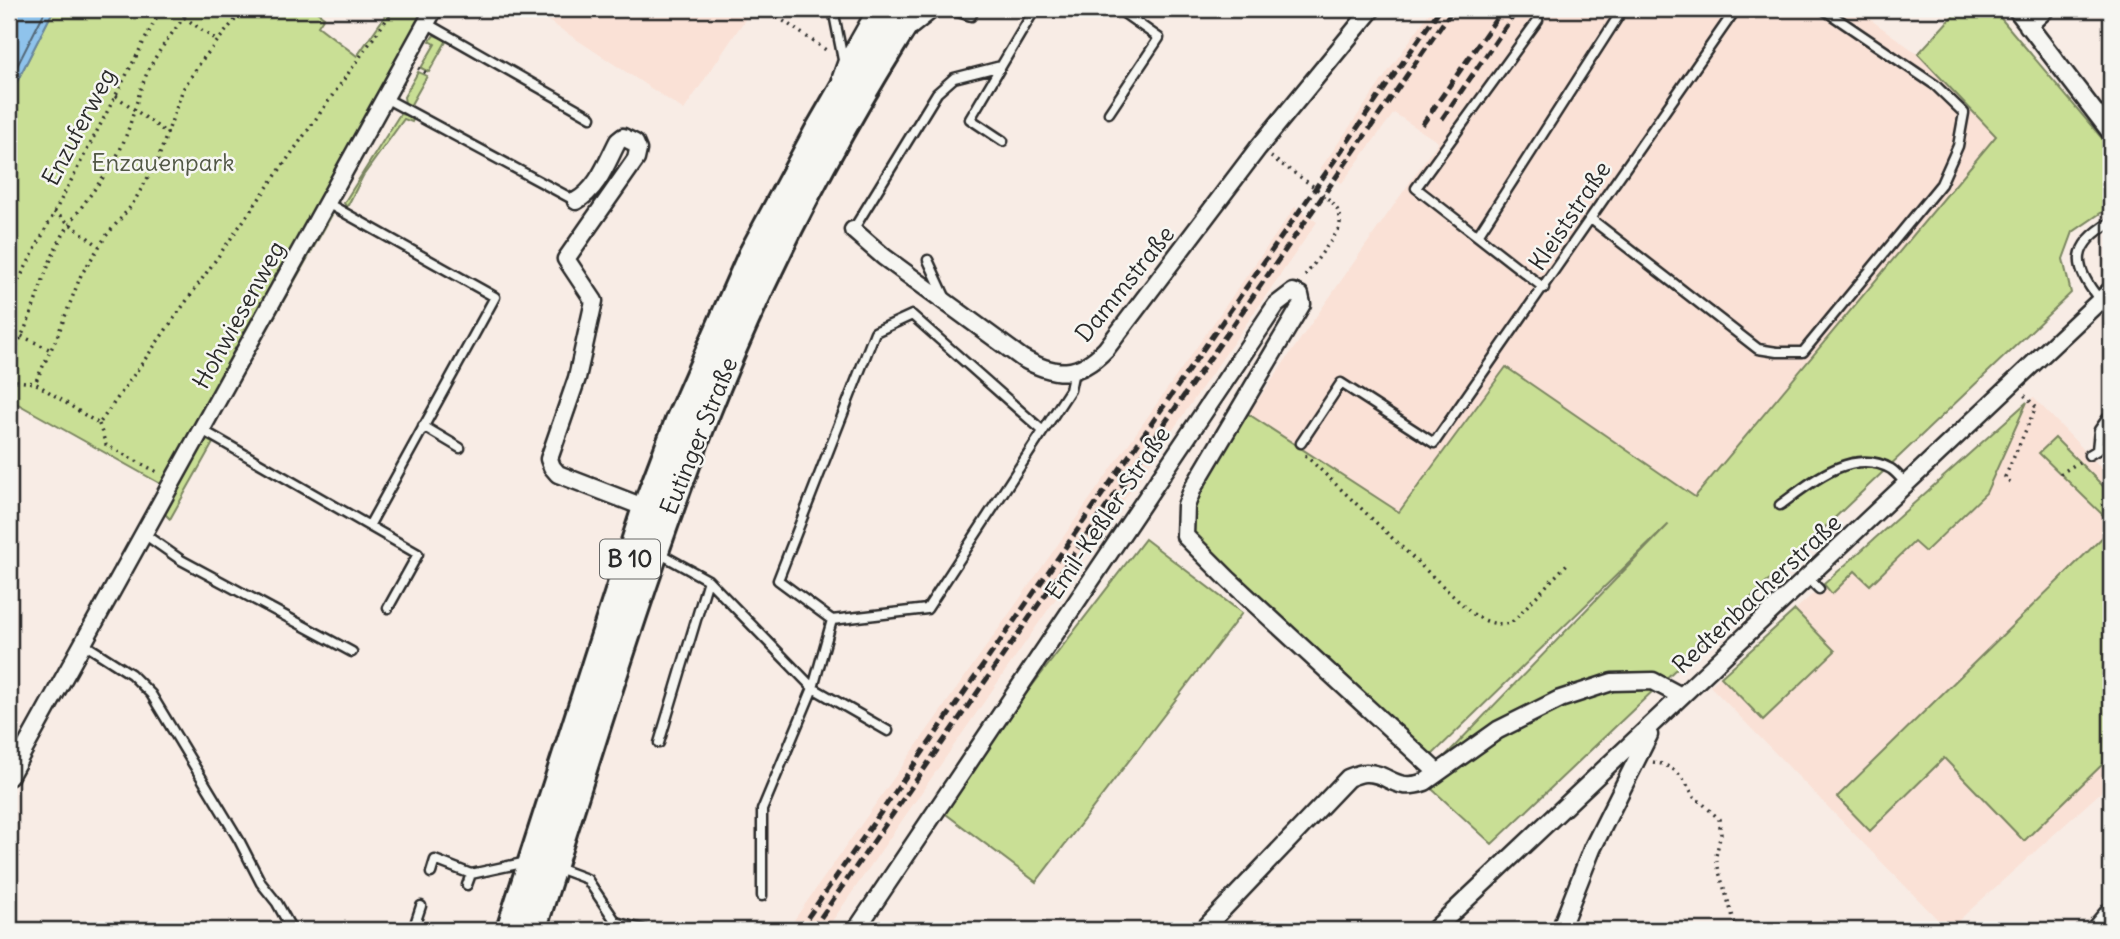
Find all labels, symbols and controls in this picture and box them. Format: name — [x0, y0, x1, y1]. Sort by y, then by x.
street label: Enzuferweg — [35, 63, 122, 190]
park label: Enzauenpark — [92, 147, 234, 177]
street label: Kleiststraße — [1522, 155, 1617, 276]
street label: Dammstraße — [1068, 219, 1180, 348]
street label: Hohwiesenweg — [185, 235, 291, 394]
street label: Eutinger Straße — [653, 353, 743, 519]
street label: Emil-Keßler-Straße — [1038, 420, 1176, 605]
street label: Redtenbacherstraße — [1666, 507, 1847, 679]
road number: B 10 — [600, 540, 660, 579]

